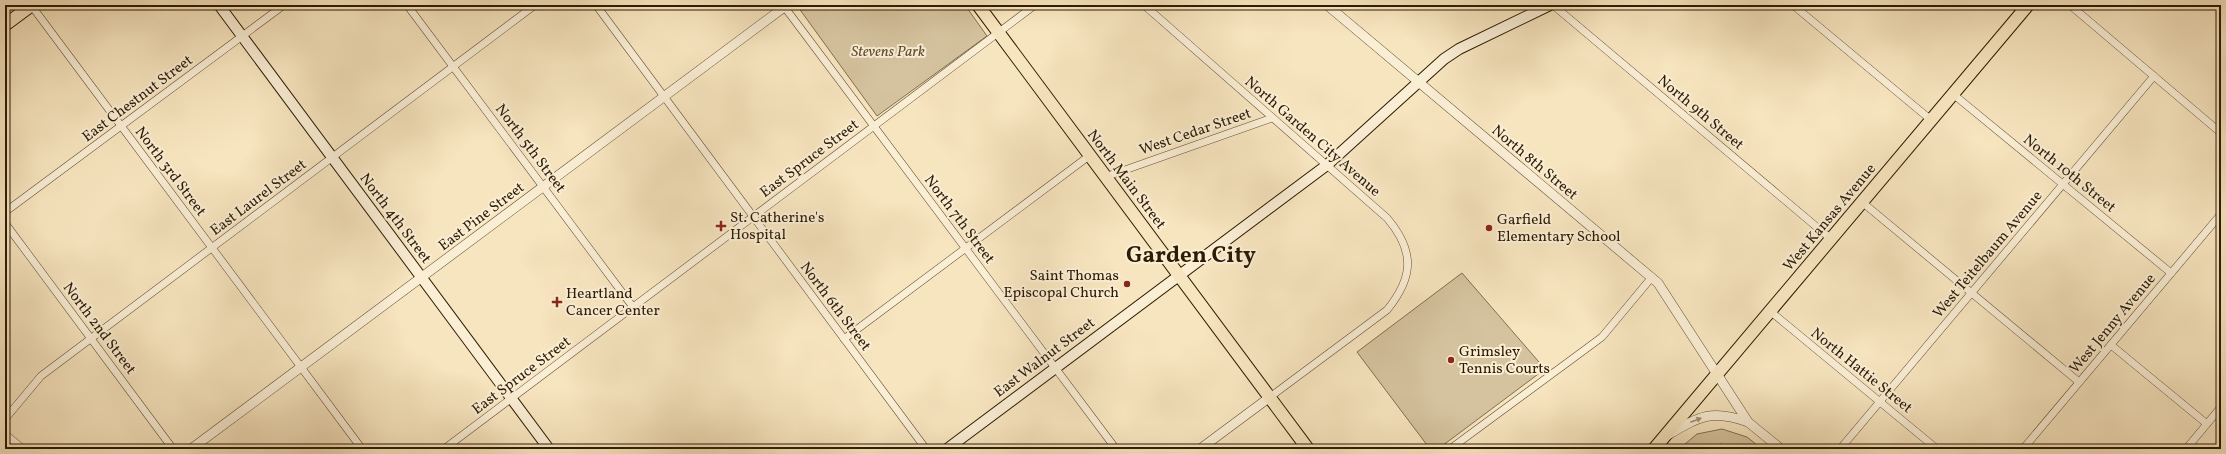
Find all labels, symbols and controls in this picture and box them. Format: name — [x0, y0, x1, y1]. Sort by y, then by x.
park label: Stevens Park — [851, 42, 925, 63]
street label: East Chestnut Street — [78, 51, 198, 148]
street label: North 9th Street — [1652, 71, 1748, 156]
street label: North Garden City Avenue — [1239, 72, 1385, 202]
street label: North 5th Street — [489, 100, 570, 198]
street label: West Cedar Street — [1137, 103, 1254, 161]
street label: East Spruce Street — [756, 115, 864, 203]
street label: North 8th Street — [1486, 121, 1582, 206]
street label: North 3rd Street — [129, 123, 210, 221]
street label: North Main Street — [1081, 126, 1170, 234]
street label: North 10th Street — [2018, 130, 2120, 218]
street label: East Laurel Street — [206, 155, 311, 241]
street label: West Kansas Avenue — [1779, 160, 1881, 276]
street label: North 4th Street — [354, 169, 436, 268]
street label: North 7th Street — [918, 171, 999, 269]
street label: East Pine Street — [435, 178, 529, 257]
street label: West Teitelbaum Avenue — [1928, 187, 2048, 323]
place label: St. Catherine's Hospital — [730, 208, 824, 246]
place label: Garfield Elementary School — [1497, 210, 1620, 248]
marker: St. Catherine's Hospital — [715, 220, 727, 232]
marker: Garfield Elementary School — [1484, 223, 1494, 233]
district label: Garden City — [1126, 240, 1256, 272]
street label: North 6th Street — [794, 258, 875, 356]
place label: Saint Thomas Episcopal Church — [1003, 266, 1119, 304]
street label: West Jenny Avenue — [2065, 269, 2161, 378]
street label: North 2nd Street — [57, 279, 140, 379]
marker: Saint Thomas Episcopal Church — [1122, 279, 1132, 289]
place label: Heartland Cancer Center — [566, 284, 660, 322]
marker: Heartland Cancer Center — [551, 296, 563, 308]
street label: East Walnut Street — [990, 313, 1100, 403]
street label: North Hattie Street — [1806, 324, 1916, 419]
street label: East Spruce Street — [468, 332, 576, 420]
place label: Grimsley Tennis Courts — [1459, 342, 1550, 380]
marker: Grimsley Tennis Courts — [1446, 355, 1456, 365]
one-way arrow — [1690, 417, 1702, 423]

